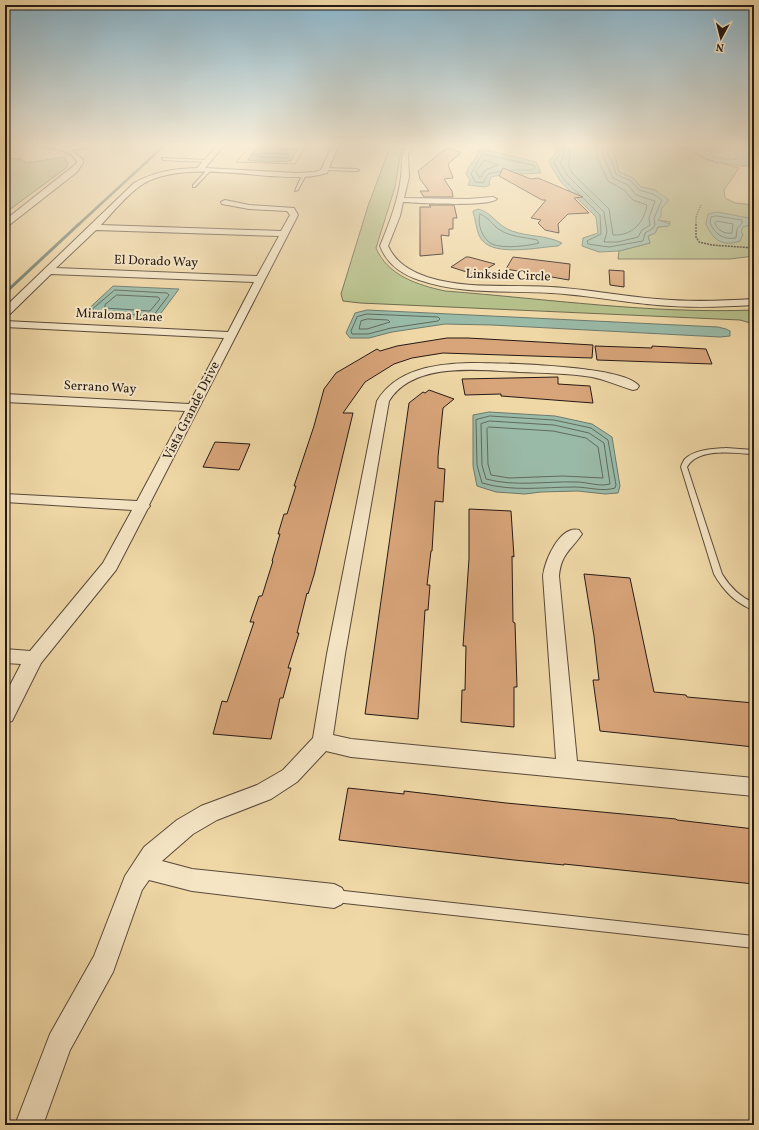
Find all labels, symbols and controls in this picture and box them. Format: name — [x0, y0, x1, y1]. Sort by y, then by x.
north arrow — [701, 18, 741, 58]
text: N — [715, 39, 725, 54]
street label: El Dorado Way — [114, 252, 198, 272]
street label: Linkside Circle — [465, 266, 551, 286]
street label: Miraloma Lane — [75, 305, 163, 327]
street label: Vista Grande Drive — [159, 359, 225, 463]
street label: Serrano Way — [63, 377, 137, 399]

